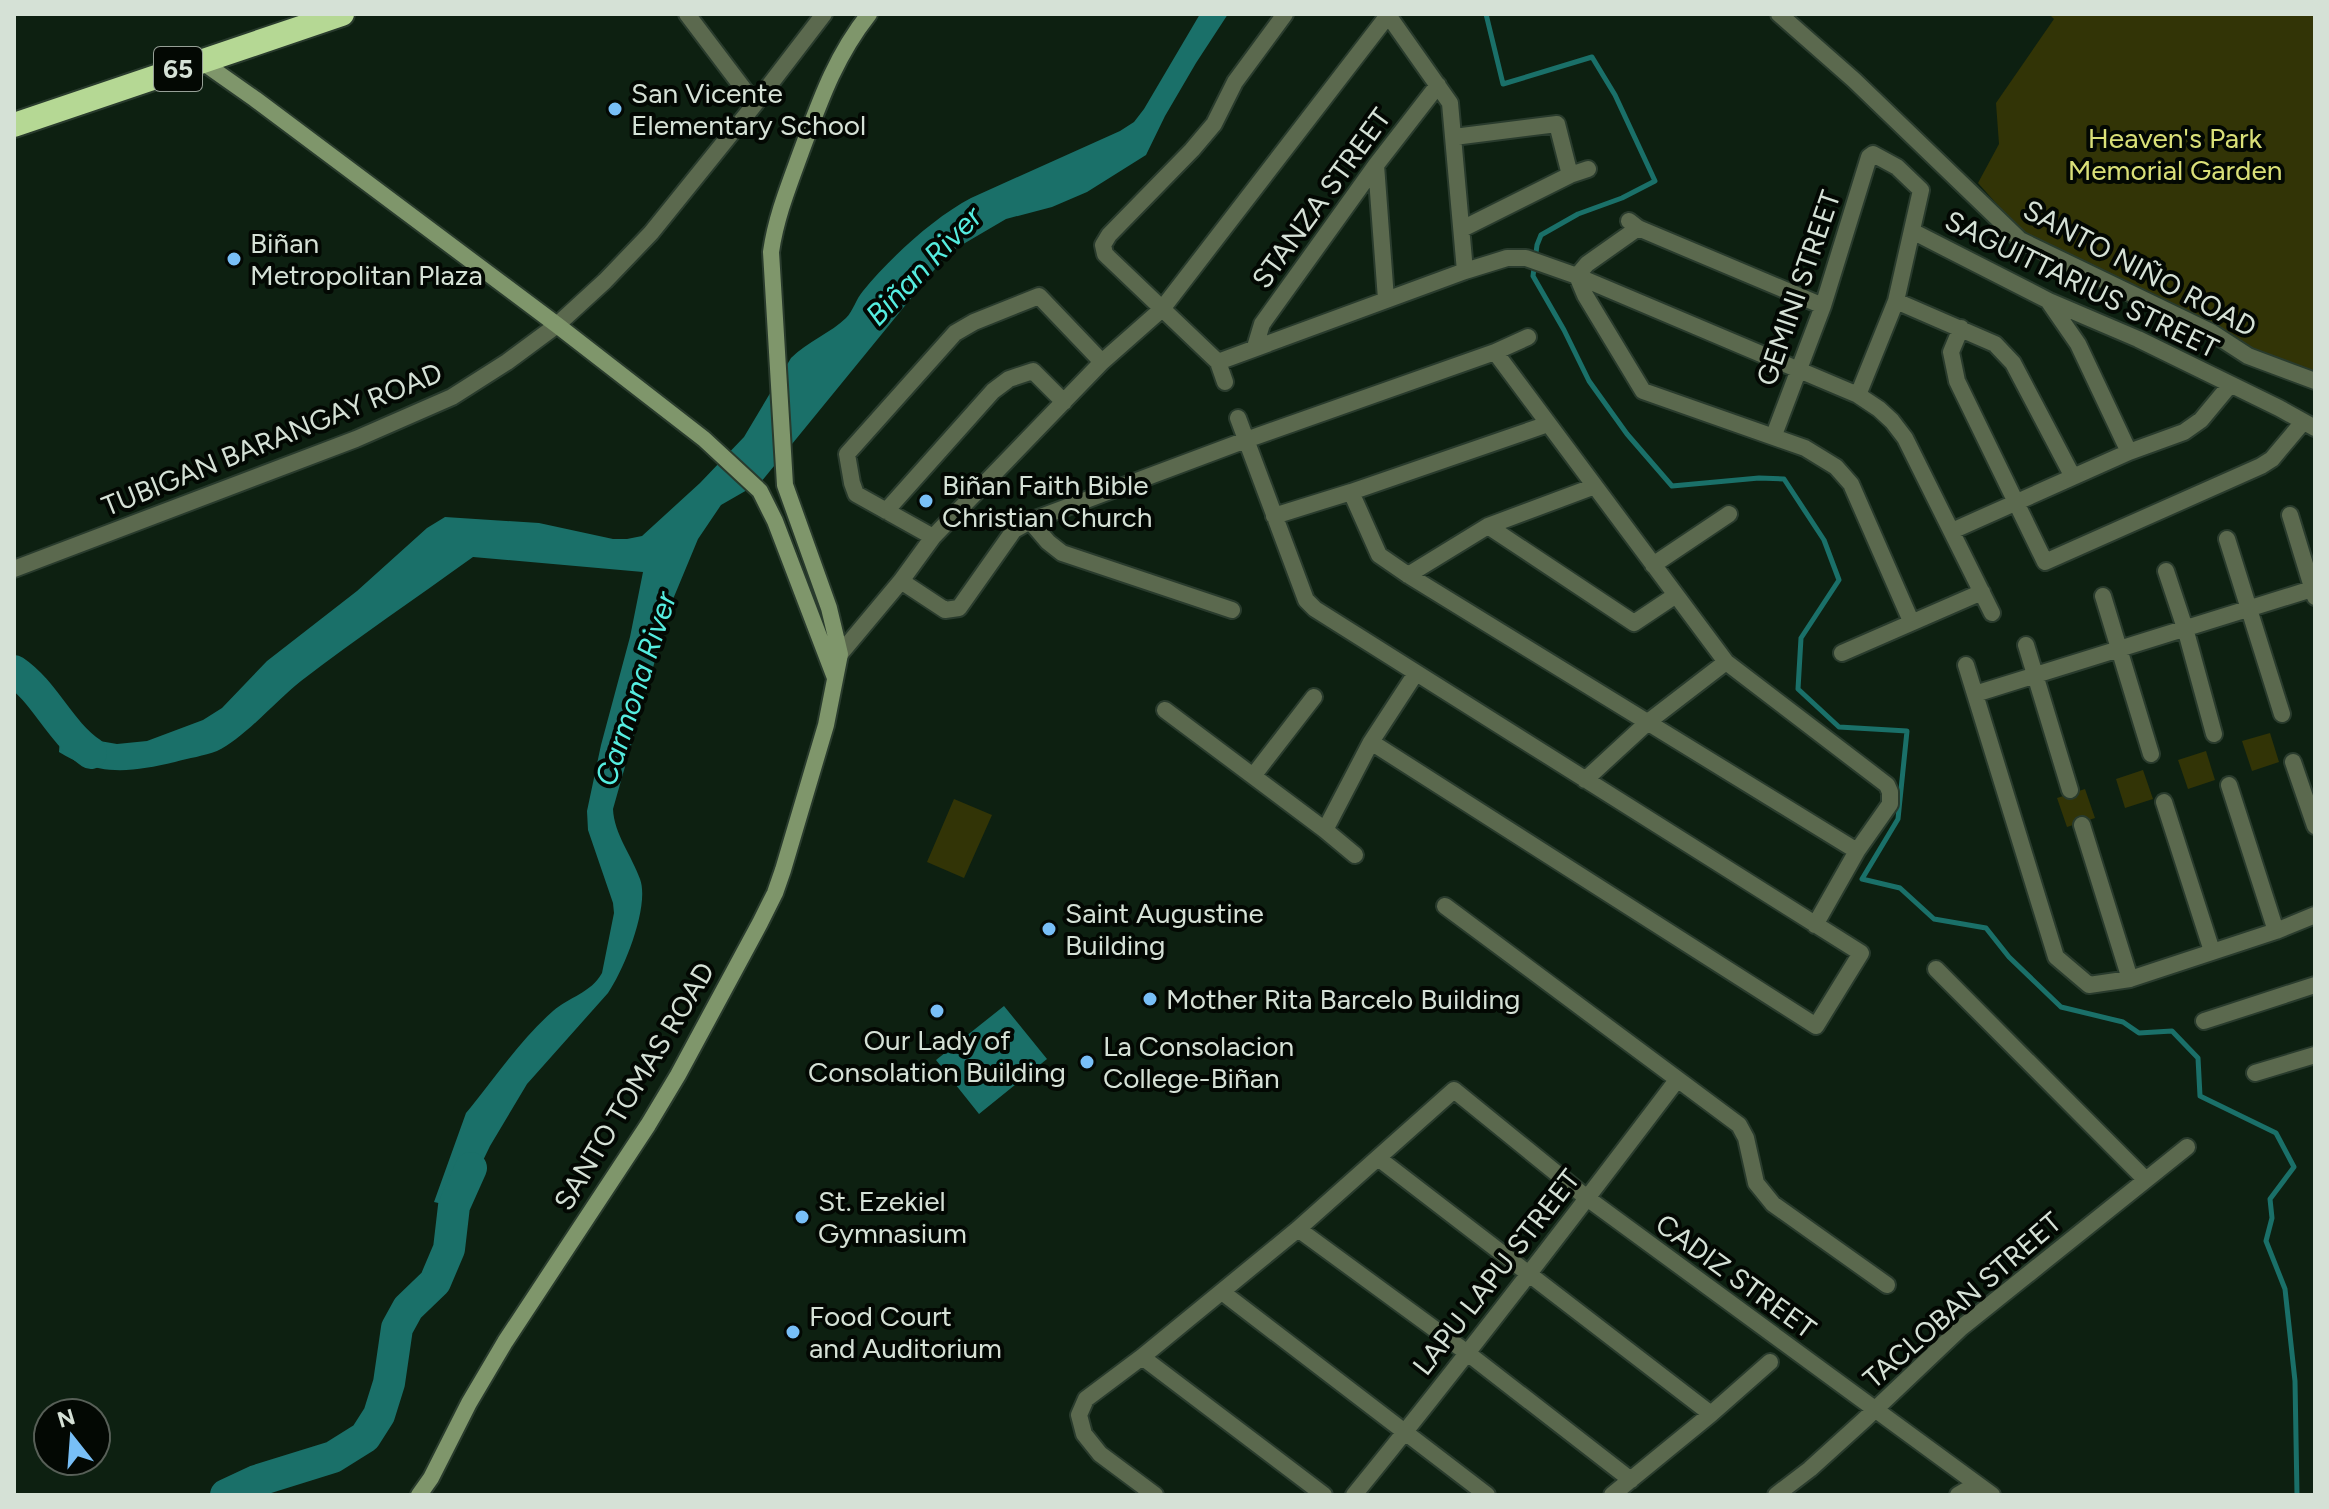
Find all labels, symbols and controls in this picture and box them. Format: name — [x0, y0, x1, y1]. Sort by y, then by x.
road number: 65 — [154, 47, 202, 91]
place label: San Vicente Elementary School — [631, 76, 866, 142]
marker: San Vicente Elementary School — [606, 100, 624, 118]
street label: STANZA STREET — [1244, 101, 1398, 295]
park label: Heaven's Park Memorial Garden — [2068, 121, 2282, 187]
street label: GEMINI STREET — [1749, 185, 1847, 390]
street label: SANTO NIÑO ROAD — [2018, 192, 2262, 344]
water label: Biñan River — [858, 197, 991, 333]
street label: SAGUITTARIUS STREET — [1940, 203, 2225, 365]
place label: Biñan Metropolitan Plaza — [250, 226, 483, 292]
marker: Biñan Metropolitan Plaza — [225, 250, 243, 268]
street label: TUBIGAN BARANGAY ROAD — [97, 355, 447, 523]
place label: Biñan Faith Bible Christian Church — [942, 468, 1152, 534]
marker: Biñan Faith Bible Christian Church — [917, 492, 935, 510]
water label: Carmona River — [587, 585, 685, 791]
place label: Saint Augustine Building — [1065, 896, 1264, 962]
marker: Saint Augustine Building — [1040, 920, 1058, 938]
street label: SANTO TOMAS ROAD — [546, 956, 722, 1216]
place label: Mother Rita Barcelo Building — [1166, 982, 1521, 1016]
marker: Mother Rita Barcelo Building — [1141, 990, 1159, 1008]
marker: Our Lady of Consolation Building — [928, 1002, 946, 1020]
place label: Our Lady of Consolation Building — [808, 1023, 1066, 1089]
place label: La Consolacion College-Biñan — [1103, 1029, 1294, 1095]
marker: La Consolacion College-Biñan — [1078, 1053, 1096, 1071]
street label: LAPU LAPU STREET — [1405, 1162, 1587, 1382]
place label: St. Ezekiel Gymnasium — [818, 1184, 967, 1250]
street label: TACLOBAN STREET — [1856, 1204, 2068, 1395]
street label: CADIZ STREET — [1649, 1207, 1823, 1346]
marker: St. Ezekiel Gymnasium — [793, 1208, 811, 1226]
place label: Food Court and Auditorium — [809, 1299, 1002, 1365]
marker: Food Court and Auditorium — [784, 1323, 802, 1341]
north arrow — [32, 1397, 112, 1477]
text: N — [54, 1403, 78, 1434]

